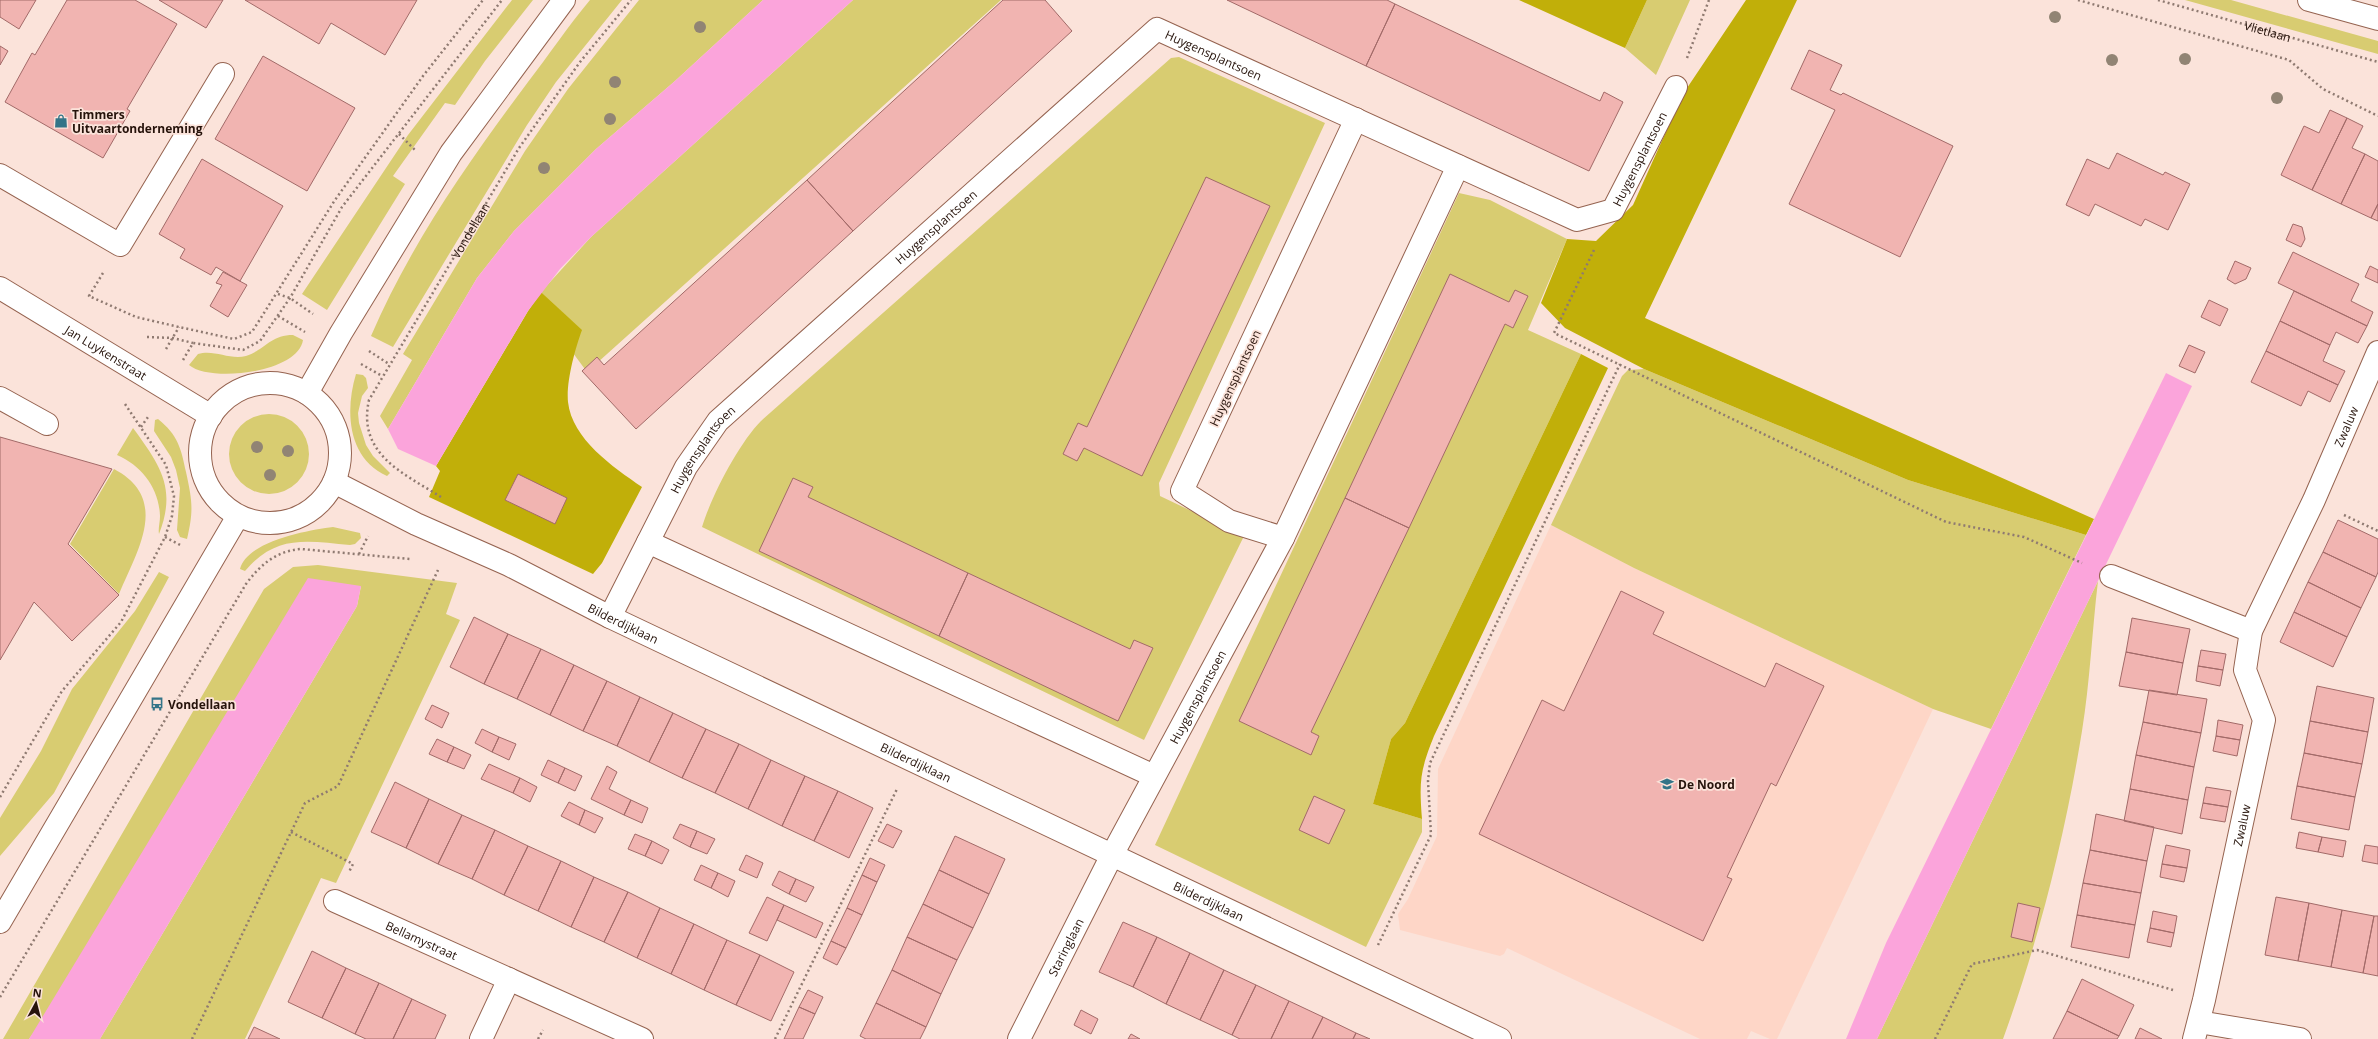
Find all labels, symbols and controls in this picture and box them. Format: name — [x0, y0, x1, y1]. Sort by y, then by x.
street label: Vlietlaan — [2242, 16, 2293, 46]
street label: Huygensplantsoen — [1163, 25, 1265, 84]
place label: Timmers Uitvaartonderneming — [72, 106, 203, 137]
street label: Huygensplantsoen — [1608, 109, 1671, 209]
shop icon: Timmers Uitvaartonderneming — [53, 113, 69, 129]
street label: Huygensplantsoen — [891, 186, 980, 268]
street label: Vondellaan — [447, 199, 493, 262]
street label: Jan Luykenstraat — [61, 320, 150, 384]
street label: Huygensplantsoen — [1205, 327, 1265, 429]
street label: Huygensplantsoen — [666, 401, 739, 496]
street label: Zwaluw — [2330, 403, 2362, 449]
street label: Bilderdijklaan — [585, 599, 661, 647]
street label: Huygensplantsoen — [1165, 647, 1230, 747]
bus stop icon: Vondellaan — [149, 696, 165, 712]
place label: Vondellaan — [168, 696, 236, 713]
street label: Bilderdijklaan — [878, 738, 954, 786]
school or university icon: De Noord — [1659, 776, 1675, 792]
place label: De Noord — [1678, 776, 1735, 793]
street label: Zwaluw — [2229, 802, 2254, 848]
street label: Bilderdijklaan — [1171, 877, 1247, 925]
street label: Staringlaan — [1044, 915, 1087, 979]
street label: Bellamystraat — [383, 916, 460, 963]
north arrow — [16, 983, 56, 1023]
text: N — [32, 985, 43, 1001]

